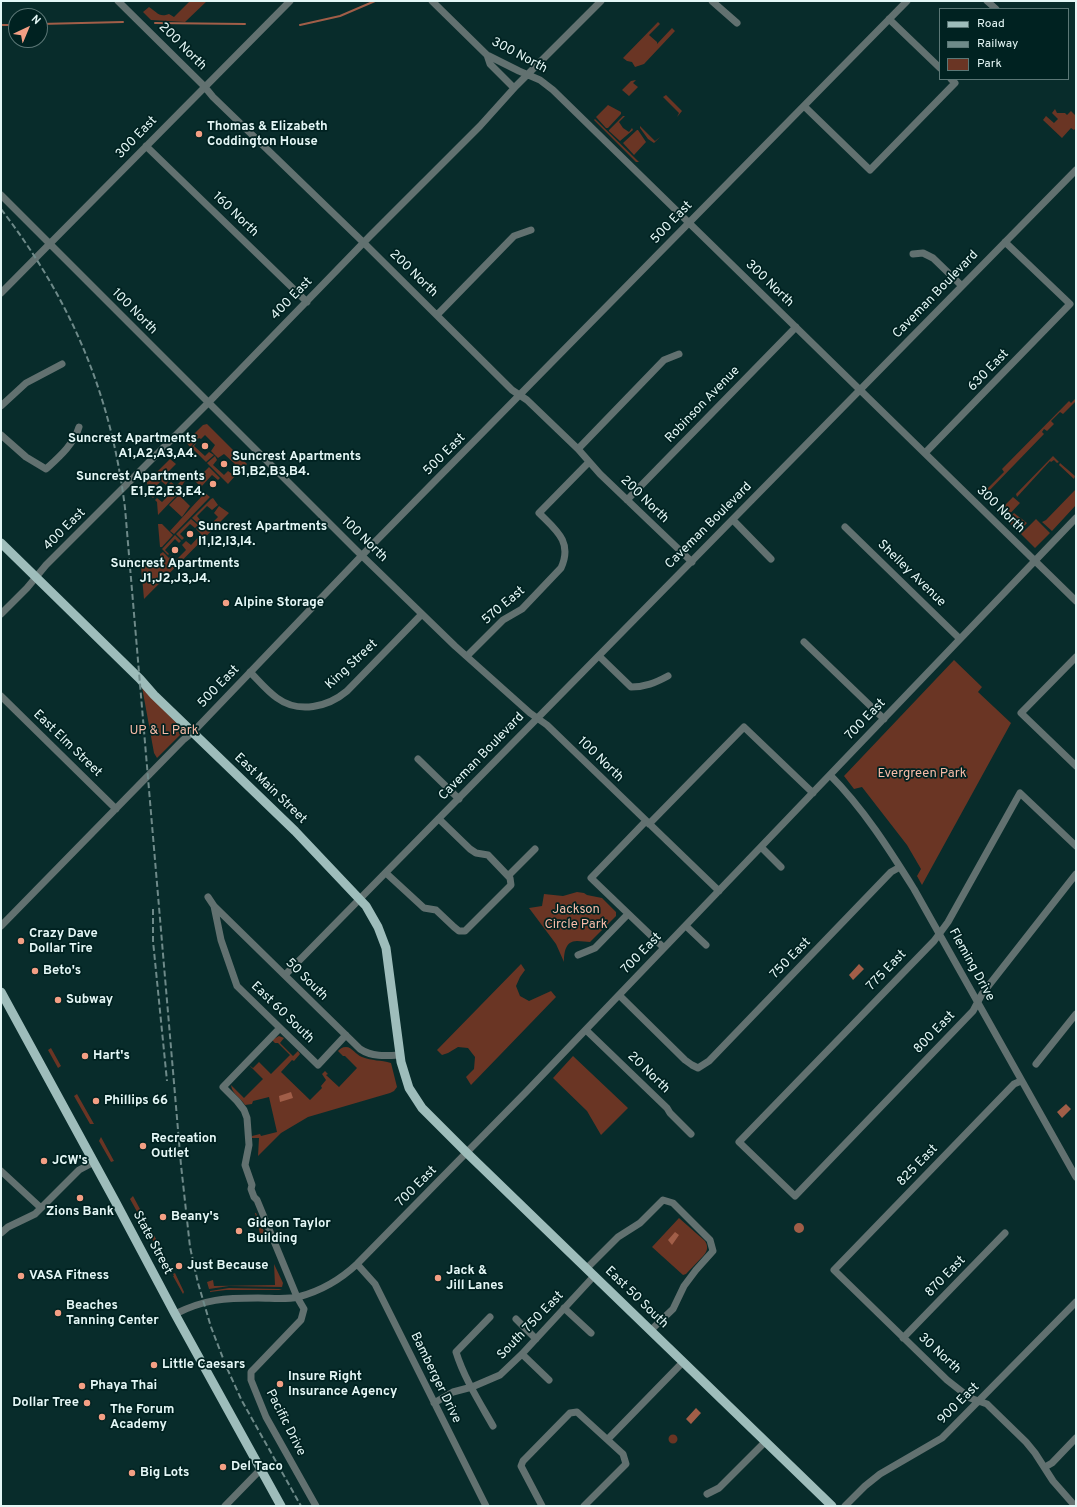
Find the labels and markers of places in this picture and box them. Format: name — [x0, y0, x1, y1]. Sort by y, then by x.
place label: Thomas & Elizabeth Coddington House — [207, 119, 328, 150]
marker: Thomas & Elizabeth Coddington House — [194, 129, 204, 139]
place label: Suncrest Apartments A1,A2,A3,A4. — [68, 431, 197, 462]
marker: Suncrest Apartments A1,A2,A3,A4. — [200, 441, 210, 451]
place label: Suncrest Apartments B1,B2,B3,B4. — [232, 449, 361, 480]
marker: Suncrest Apartments B1,B2,B3,B4. — [219, 459, 229, 469]
place label: Suncrest Apartments E1,E2,E3,E4. — [76, 469, 205, 500]
marker: Suncrest Apartments E1,E2,E3,E4. — [208, 479, 218, 489]
place label: Suncrest Apartments I1,I2,I3,I4. — [198, 519, 327, 550]
marker: Suncrest Apartments I1,I2,I3,I4. — [185, 529, 195, 539]
marker: Suncrest Apartments J1,J2,J3,J4. — [170, 545, 180, 555]
place label: Suncrest Apartments J1,J2,J3,J4. — [110, 556, 240, 587]
place label: Alpine Storage — [234, 595, 324, 611]
marker: Alpine Storage — [221, 598, 231, 608]
place label: Crazy Dave Dollar Tire — [29, 926, 98, 957]
marker: Crazy Dave Dollar Tire — [16, 936, 26, 946]
place label: Beto's — [43, 963, 81, 979]
marker: Beto's — [30, 966, 40, 976]
place label: Subway — [66, 992, 113, 1008]
marker: Subway — [53, 995, 63, 1005]
place label: Hart's — [93, 1048, 130, 1064]
marker: Hart's — [80, 1051, 90, 1061]
place label: Phillips 66 — [104, 1093, 168, 1109]
marker: Phillips 66 — [91, 1096, 101, 1106]
place label: Recreation Outlet — [151, 1131, 217, 1162]
marker: Recreation Outlet — [138, 1141, 148, 1151]
place label: JCW's — [52, 1153, 88, 1169]
marker: JCW's — [39, 1156, 49, 1166]
marker: Zions Bank — [75, 1193, 85, 1203]
place label: Zions Bank — [46, 1204, 114, 1220]
place label: Beany's — [171, 1209, 219, 1225]
marker: Beany's — [158, 1212, 168, 1222]
place label: Gideon Taylor Building — [247, 1216, 331, 1247]
marker: Gideon Taylor Building — [234, 1226, 244, 1236]
place label: Just Because — [187, 1258, 268, 1274]
marker: Just Because — [174, 1261, 184, 1271]
place label: Jack & Jill Lanes — [446, 1263, 504, 1294]
place label: VASA Fitness — [29, 1268, 109, 1284]
marker: VASA Fitness — [16, 1271, 26, 1281]
marker: Jack & Jill Lanes — [433, 1273, 443, 1283]
place label: Beaches Tanning Center — [66, 1298, 159, 1329]
marker: Beaches Tanning Center — [53, 1308, 63, 1318]
place label: Little Caesars — [162, 1357, 245, 1373]
marker: Little Caesars — [149, 1360, 159, 1370]
place label: Insure Right Insurance Agency — [288, 1369, 397, 1400]
place label: Phaya Thai — [90, 1378, 157, 1394]
marker: Insure Right Insurance Agency — [275, 1379, 285, 1389]
marker: Phaya Thai — [77, 1381, 87, 1391]
place label: Dollar Tree — [12, 1395, 79, 1411]
marker: Dollar Tree — [82, 1398, 92, 1408]
place label: The Forum Academy — [110, 1402, 174, 1433]
marker: The Forum Academy — [97, 1412, 107, 1422]
place label: Del Taco — [231, 1459, 283, 1475]
marker: Del Taco — [218, 1462, 228, 1472]
place label: Big Lots — [140, 1465, 189, 1481]
marker: Big Lots — [127, 1468, 137, 1478]

